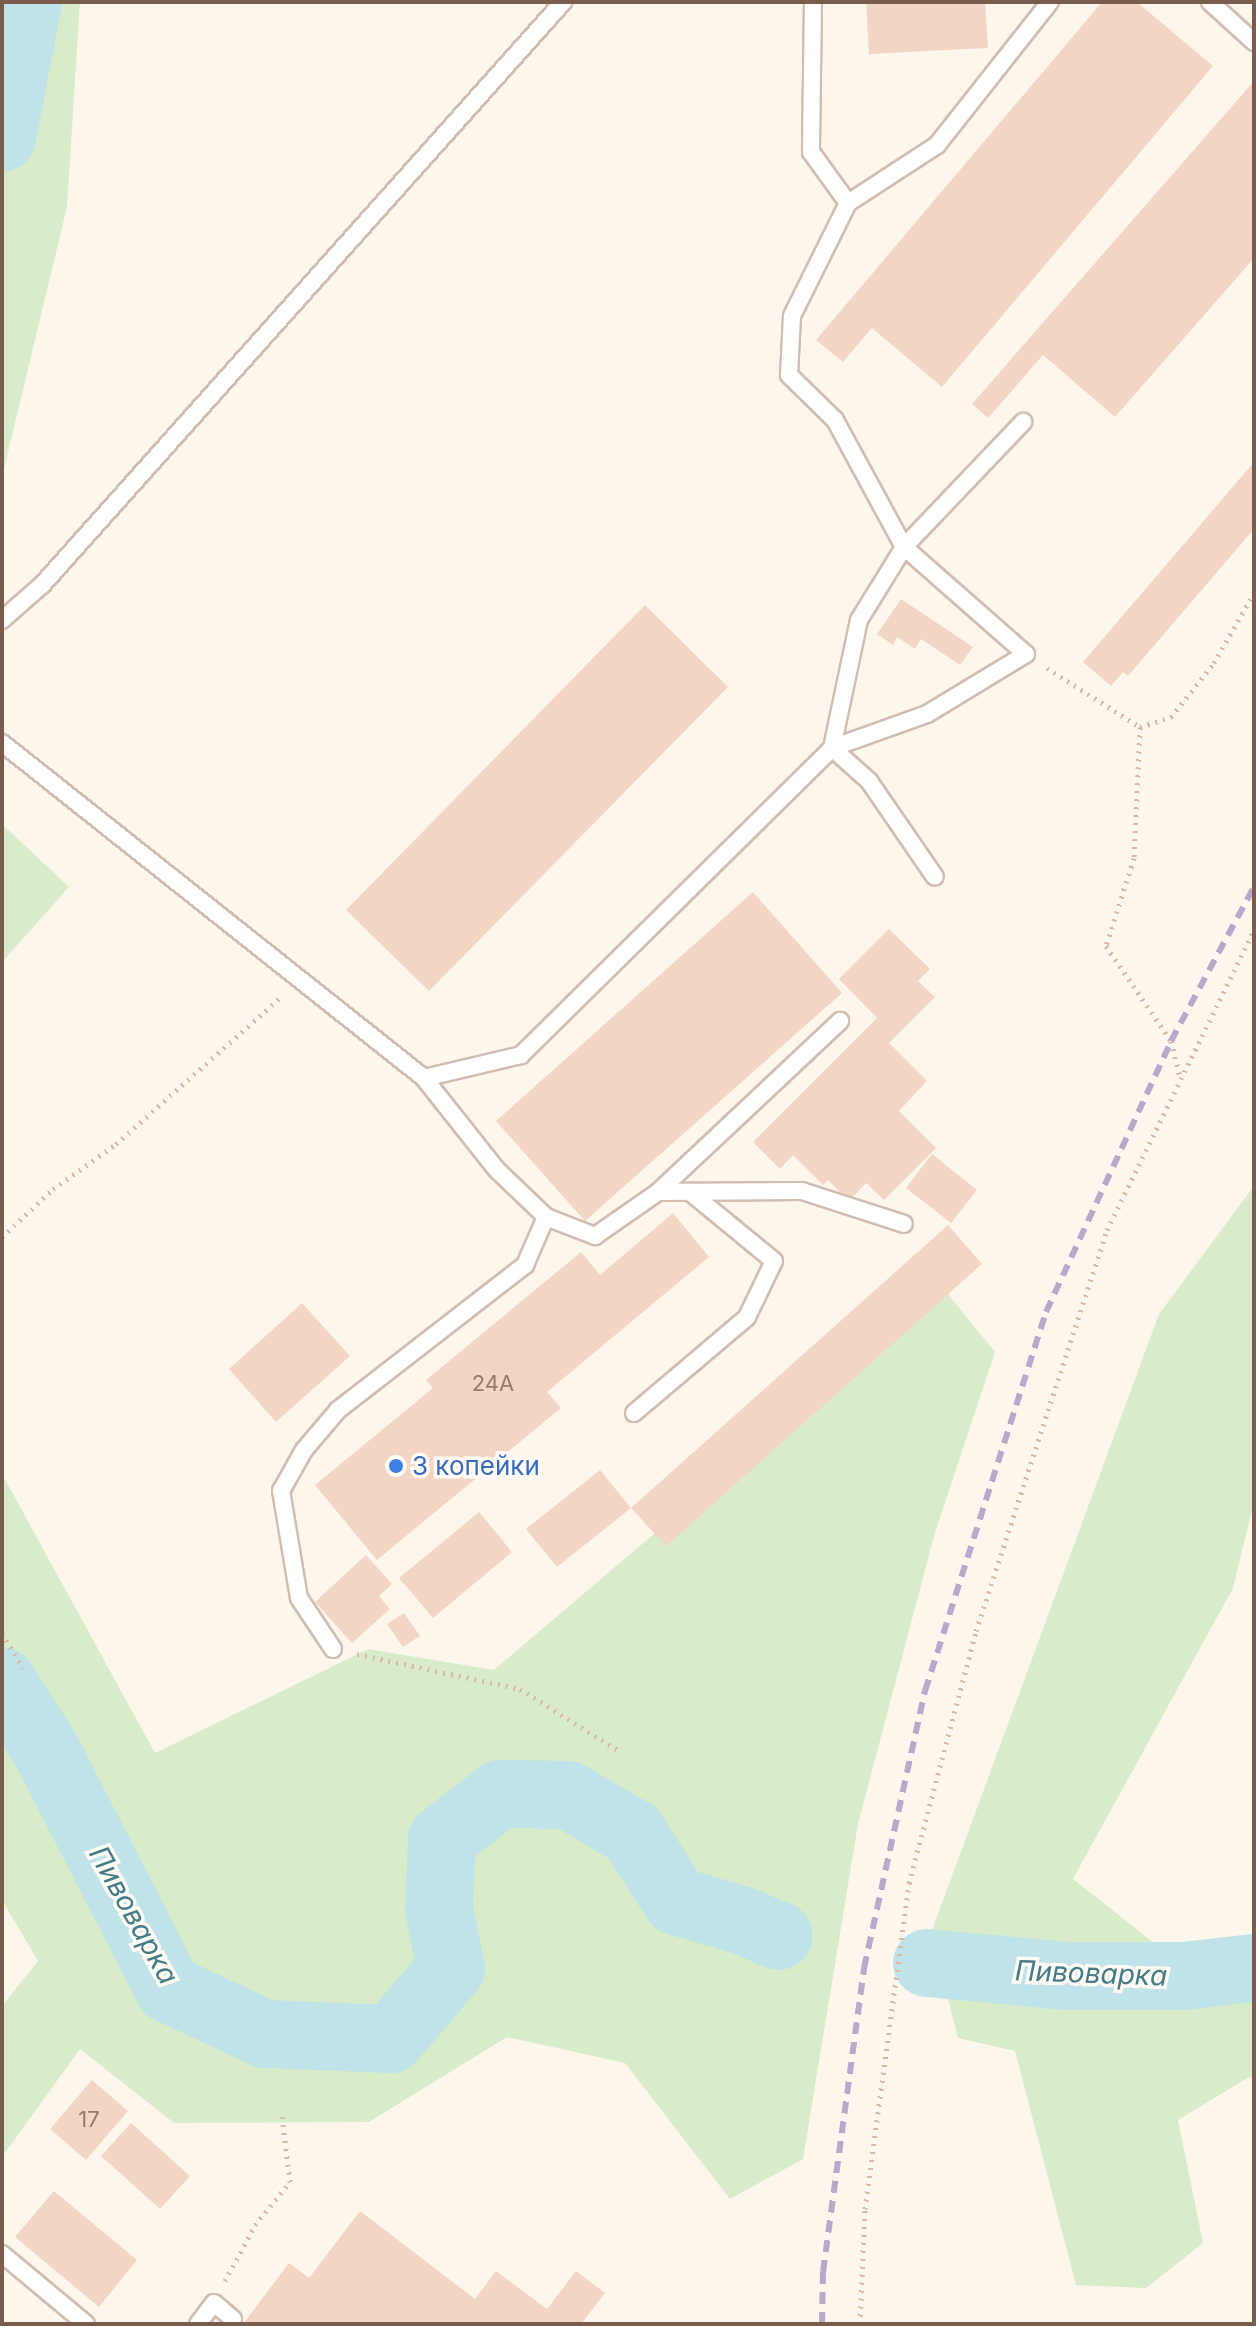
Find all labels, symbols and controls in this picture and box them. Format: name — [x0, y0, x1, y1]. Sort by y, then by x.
house number: 24А — [472, 1371, 514, 1397]
place label: 3 копейки — [412, 1450, 540, 1482]
marker: 3 копейки — [387, 1457, 405, 1475]
water label: Пивоварка — [82, 1840, 186, 1990]
water label: Пивоварка — [1014, 1954, 1168, 1992]
house number: 17 — [78, 2107, 100, 2133]

